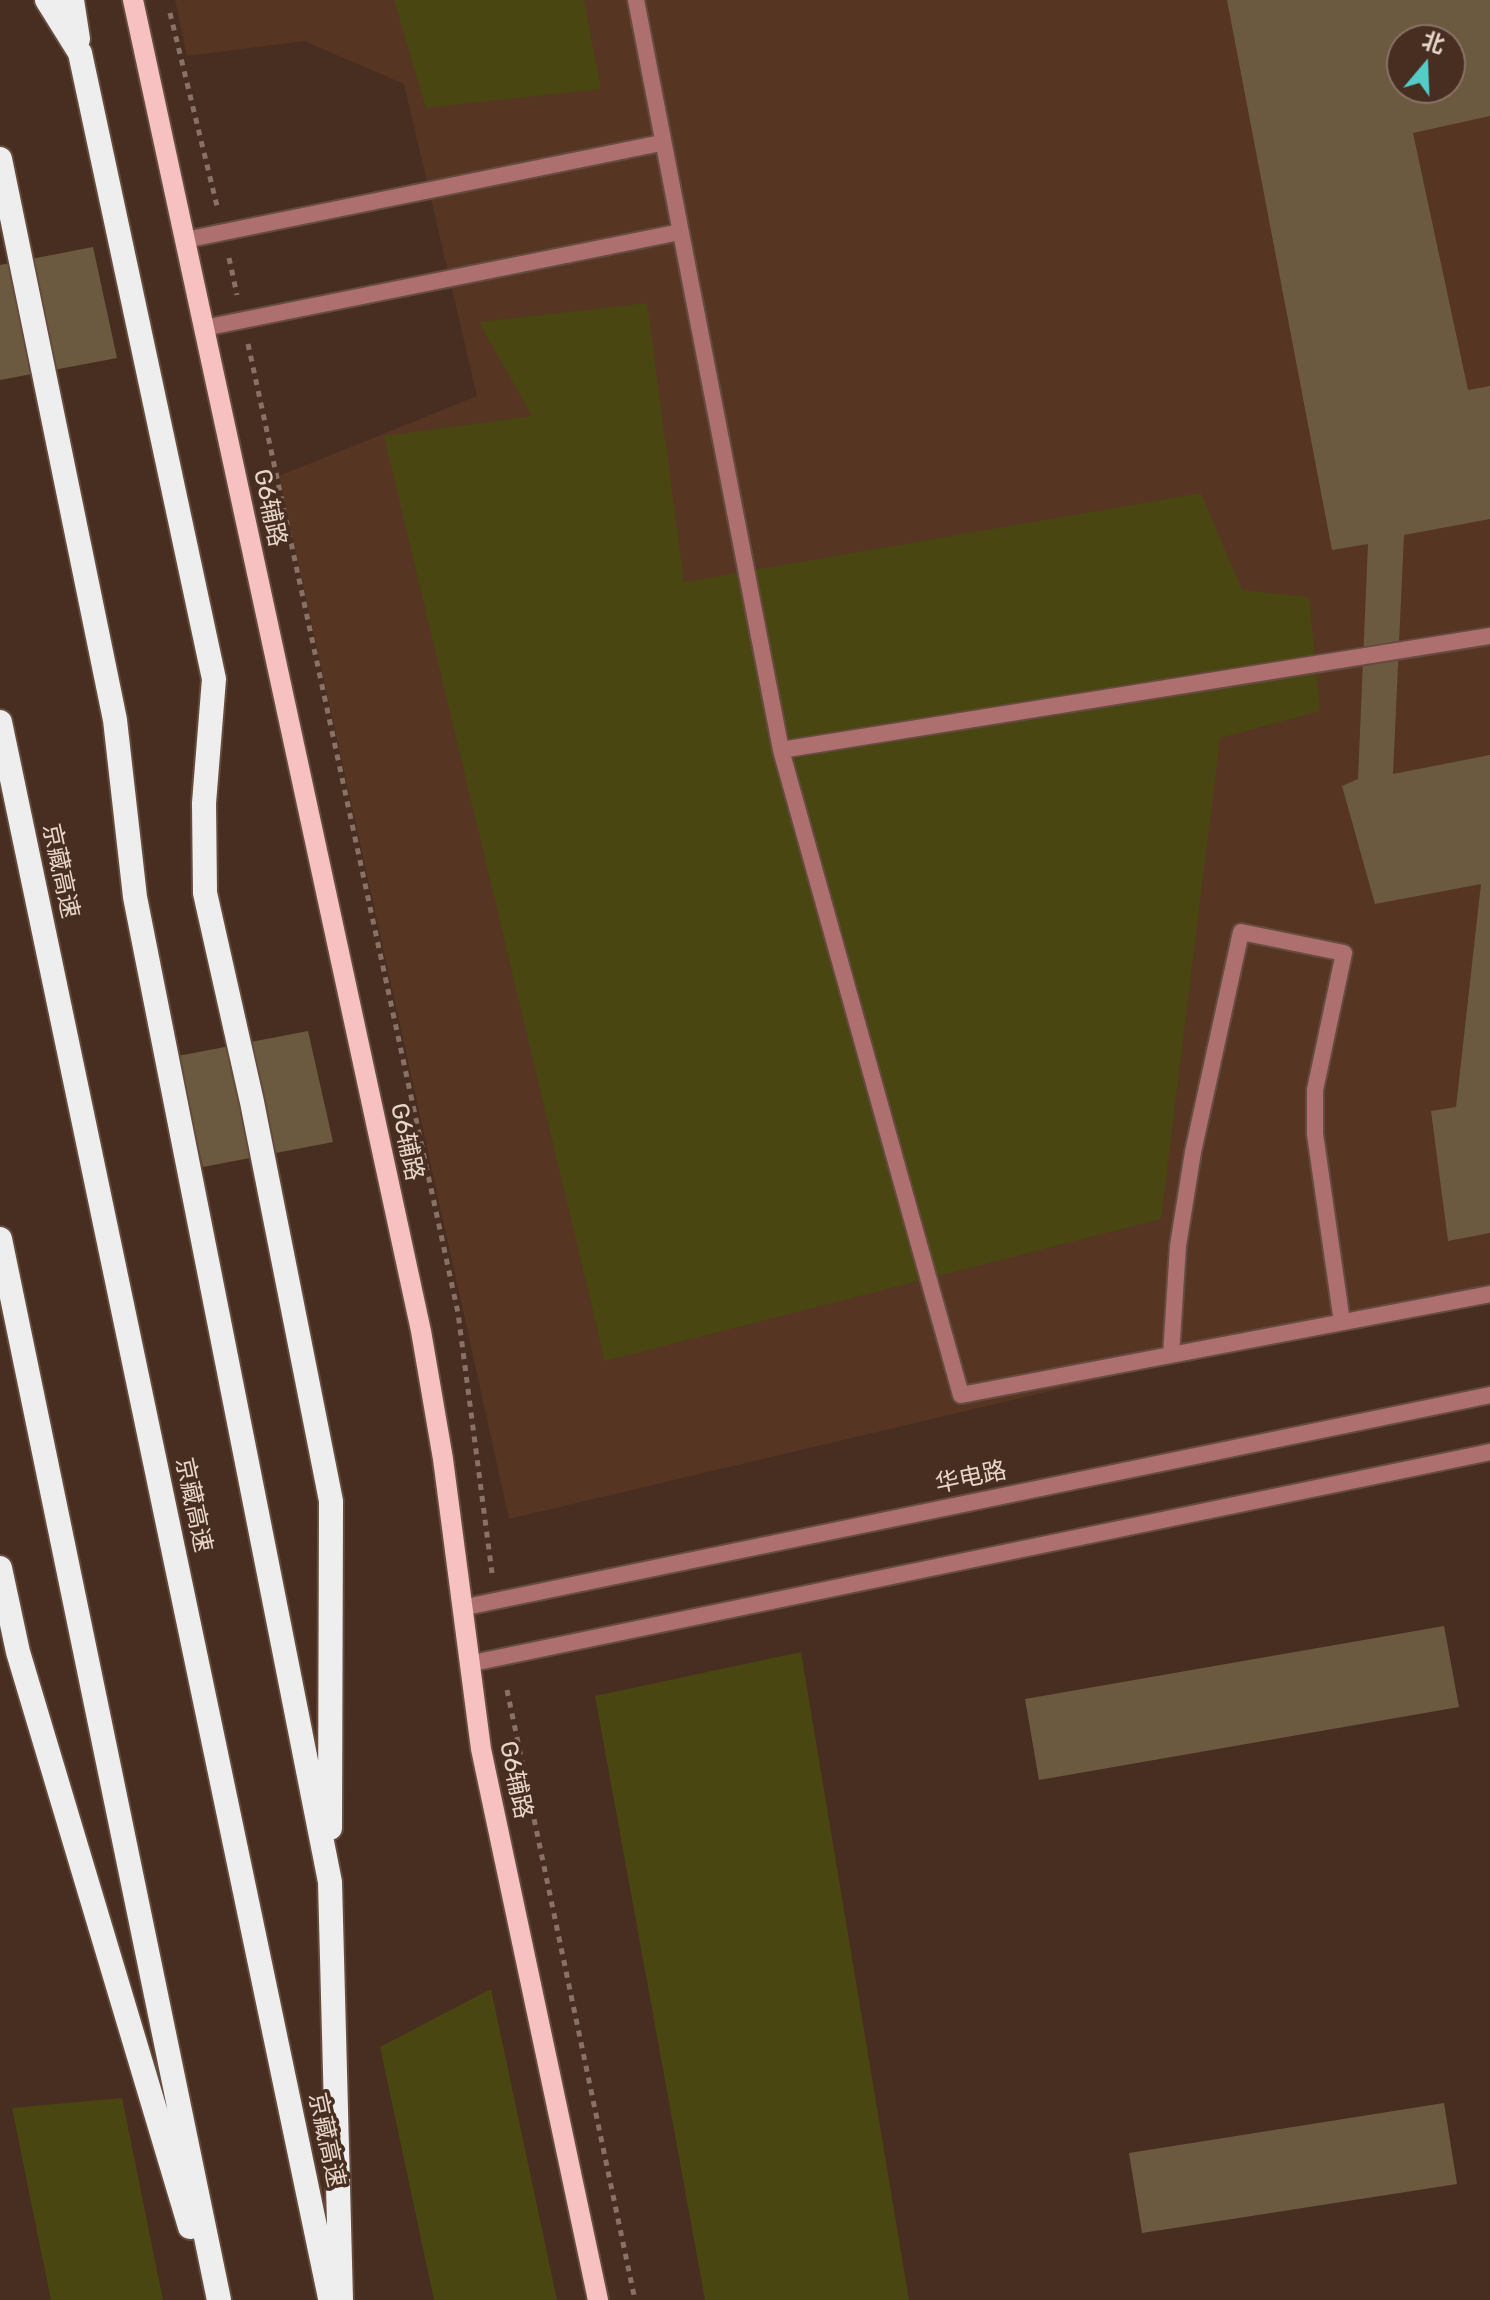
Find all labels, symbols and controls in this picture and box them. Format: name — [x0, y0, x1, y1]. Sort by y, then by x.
north arrow — [1386, 24, 1466, 104]
text: 北 — [1419, 26, 1448, 59]
street label: G6辅路 — [247, 466, 291, 550]
street label: 京藏高速 — [36, 821, 84, 921]
street label: G6辅路 — [384, 1100, 428, 1184]
street label: 京藏高速 — [169, 1455, 217, 1555]
street label: 华电路 — [933, 1456, 1009, 1500]
street label: G6辅路 — [493, 1738, 537, 1822]
street label: 京藏高速 — [302, 2090, 350, 2190]

